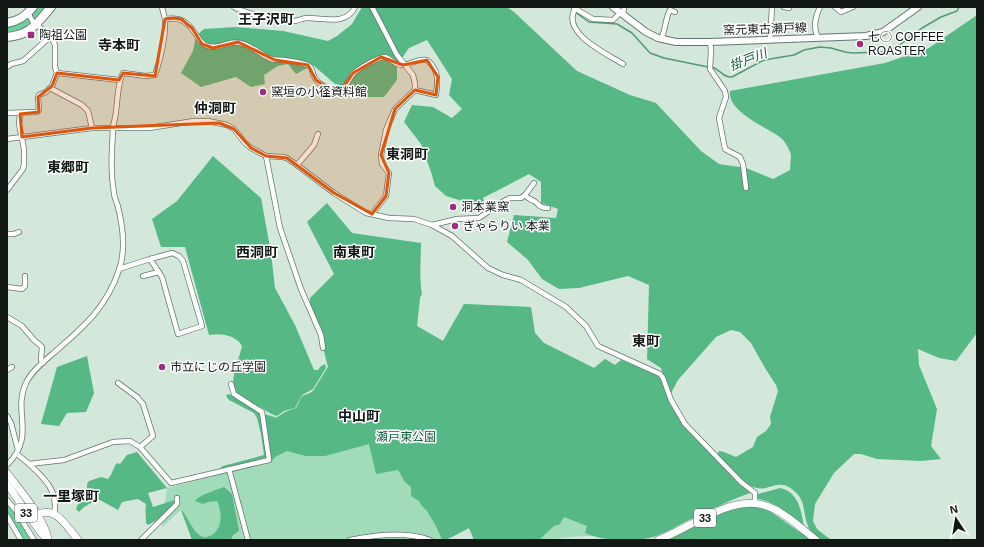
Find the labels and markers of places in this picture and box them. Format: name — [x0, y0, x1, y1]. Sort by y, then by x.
place label: 陶祖公園 — [39, 28, 87, 42]
marker: 陶祖公園 — [26, 30, 36, 40]
place label: 七◯ COFFEE ROASTER — [868, 30, 944, 58]
marker: 七◯ COFFEE ROASTER — [855, 39, 865, 49]
place label: 窯垣の小径資料館 — [271, 85, 367, 99]
marker: 窯垣の小径資料館 — [258, 87, 268, 97]
place label: 洞本業窯 — [461, 200, 509, 214]
marker: 洞本業窯 — [448, 202, 458, 212]
place label: ぎゃらりい 本業 — [463, 219, 550, 233]
marker: ぎゃらりい 本業 — [450, 221, 460, 231]
place label: 市立にじの丘学園 — [170, 360, 266, 374]
marker: 市立にじの丘学園 — [157, 362, 167, 372]

